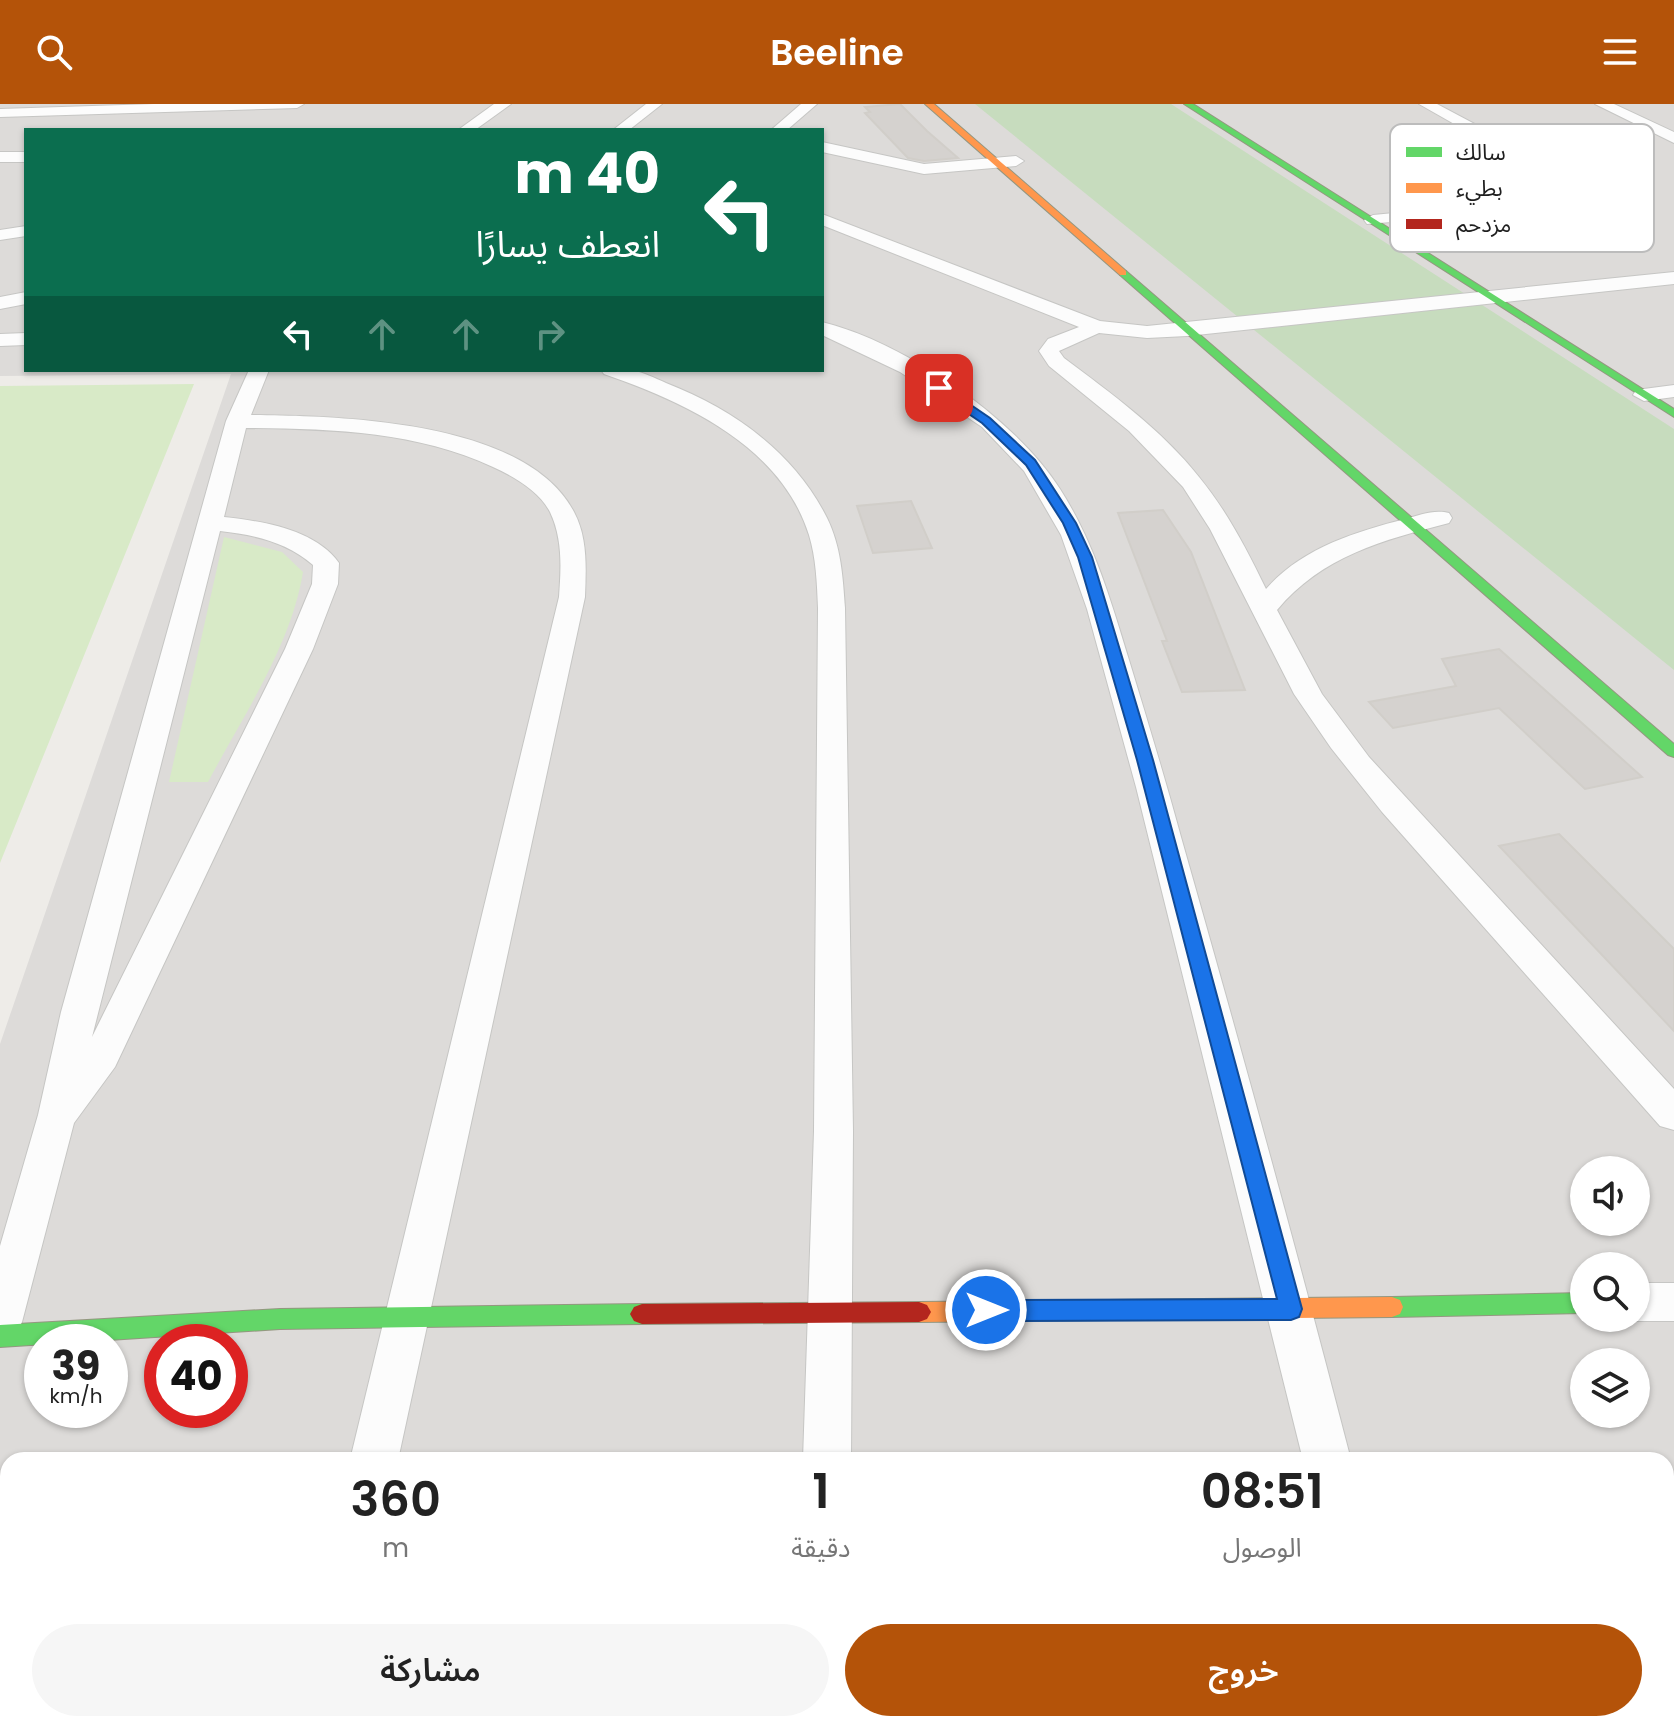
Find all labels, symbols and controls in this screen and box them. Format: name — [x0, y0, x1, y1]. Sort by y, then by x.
text: Beeline — [770, 27, 904, 78]
icon: search — [32, 30, 76, 74]
icon: menu — [1598, 30, 1642, 74]
legend — [1390, 124, 1654, 252]
text: 40 m — [514, 134, 660, 213]
text: سالك — [1456, 137, 1506, 168]
icon: left — [688, 160, 792, 264]
text: بطيء — [1456, 173, 1503, 205]
text: مزدحم — [1456, 209, 1511, 241]
text: انعطف يسارًا — [476, 219, 660, 270]
icon: left — [276, 312, 320, 356]
icon: ahead — [360, 312, 404, 356]
icon: ahead — [444, 312, 488, 356]
icon: right — [528, 312, 572, 356]
pin — [905, 354, 973, 422]
icon: arrive — [917, 366, 961, 410]
map controls — [1570, 1156, 1650, 1428]
button: sound — [1570, 1156, 1650, 1236]
button: search — [1570, 1252, 1650, 1332]
position arrow — [944, 1268, 1028, 1352]
speed limit sign: 40 — [144, 1324, 248, 1428]
text: 39 — [52, 1338, 100, 1394]
button: layers — [1570, 1348, 1650, 1428]
text: km/h — [49, 1382, 103, 1410]
text: 1 — [812, 1458, 830, 1525]
text: 08:51 — [1201, 1458, 1324, 1525]
text: 360 — [350, 1466, 441, 1533]
text: m — [382, 1530, 409, 1566]
text: دقيقة — [791, 1530, 850, 1566]
text: الوصول — [1223, 1530, 1302, 1566]
button: مشاركة — [32, 1624, 829, 1716]
button: خروج — [845, 1624, 1642, 1716]

